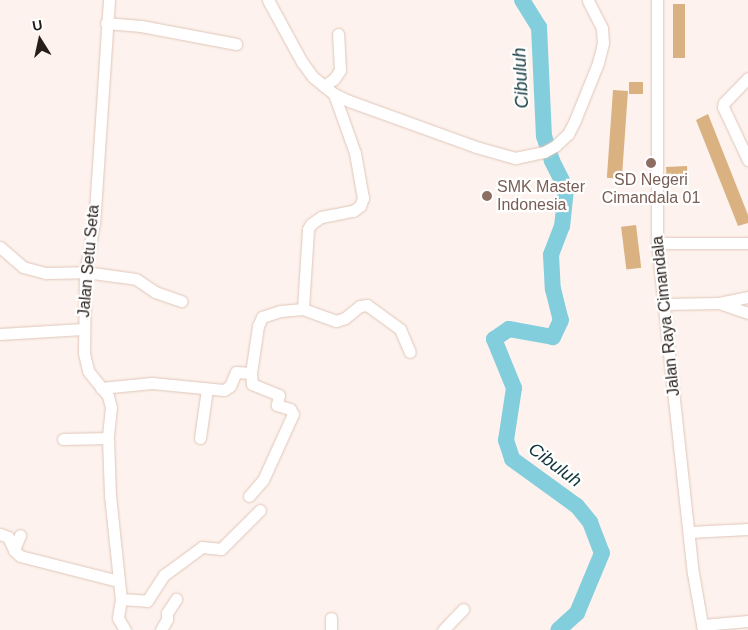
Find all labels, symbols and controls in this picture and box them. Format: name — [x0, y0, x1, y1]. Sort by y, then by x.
north arrow — [15, 15, 65, 65]
text: U — [31, 16, 44, 34]
water label: Cibuluh — [509, 47, 533, 109]
marker: SD Negeri Cimandala 01 — [645, 157, 657, 169]
place label: SD Negeri Cimandala 01 — [602, 170, 700, 208]
place label: SMK Master Indonesia — [497, 177, 585, 215]
marker: SMK Master Indonesia — [481, 190, 493, 202]
street label: Jalan Setu Seta — [75, 204, 103, 318]
street label: Jalan Raya Cimandala — [648, 235, 684, 397]
water label: Cibuluh — [524, 438, 586, 492]

